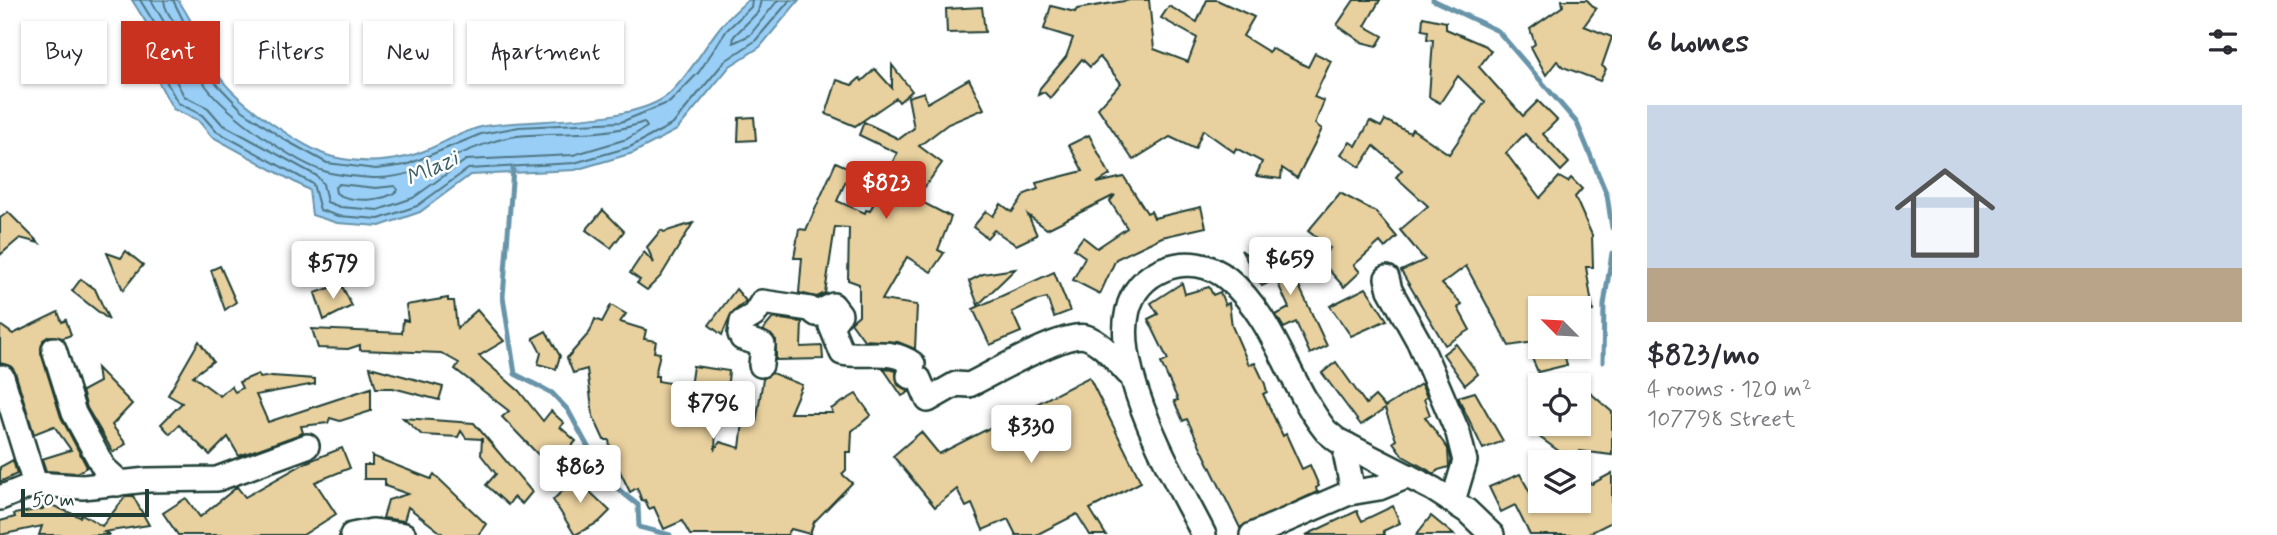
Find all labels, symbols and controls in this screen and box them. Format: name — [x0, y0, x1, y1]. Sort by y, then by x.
chip: Buy — [21, 21, 107, 84]
chip: Rent — [121, 21, 220, 84]
chip: Filters — [234, 21, 349, 84]
chip: New — [363, 21, 453, 84]
chip: Apartment — [467, 21, 624, 84]
text: 6 homes — [1647, 23, 1749, 62]
icon: filters — [2204, 23, 2242, 61]
water label: Mlazi — [401, 143, 465, 194]
icon: home — [1882, 150, 2008, 276]
pin: $823 — [845, 162, 927, 221]
text: $823 — [862, 169, 910, 199]
pin: $659 — [1249, 238, 1331, 297]
pin: $579 — [292, 242, 374, 301]
text: $659 — [1265, 245, 1315, 275]
text: $579 — [307, 249, 359, 279]
north arrow — [1528, 296, 1591, 359]
map controls — [1528, 296, 1591, 513]
text: $823/mo — [1647, 336, 1759, 375]
button: locate — [1528, 373, 1591, 436]
text: 4 rooms · 120 m² — [1647, 375, 1812, 405]
pin: $796 — [672, 382, 754, 441]
text: $796 — [687, 389, 739, 419]
text: 107798 Street — [1647, 405, 1795, 435]
pin: $330 — [990, 406, 1072, 465]
text: $330 — [1007, 413, 1055, 443]
pin: $863 — [539, 446, 621, 505]
button: layers — [1528, 450, 1591, 513]
text: $863 — [556, 453, 604, 483]
scale bar — [21, 486, 149, 518]
text: 50 m — [32, 488, 75, 513]

